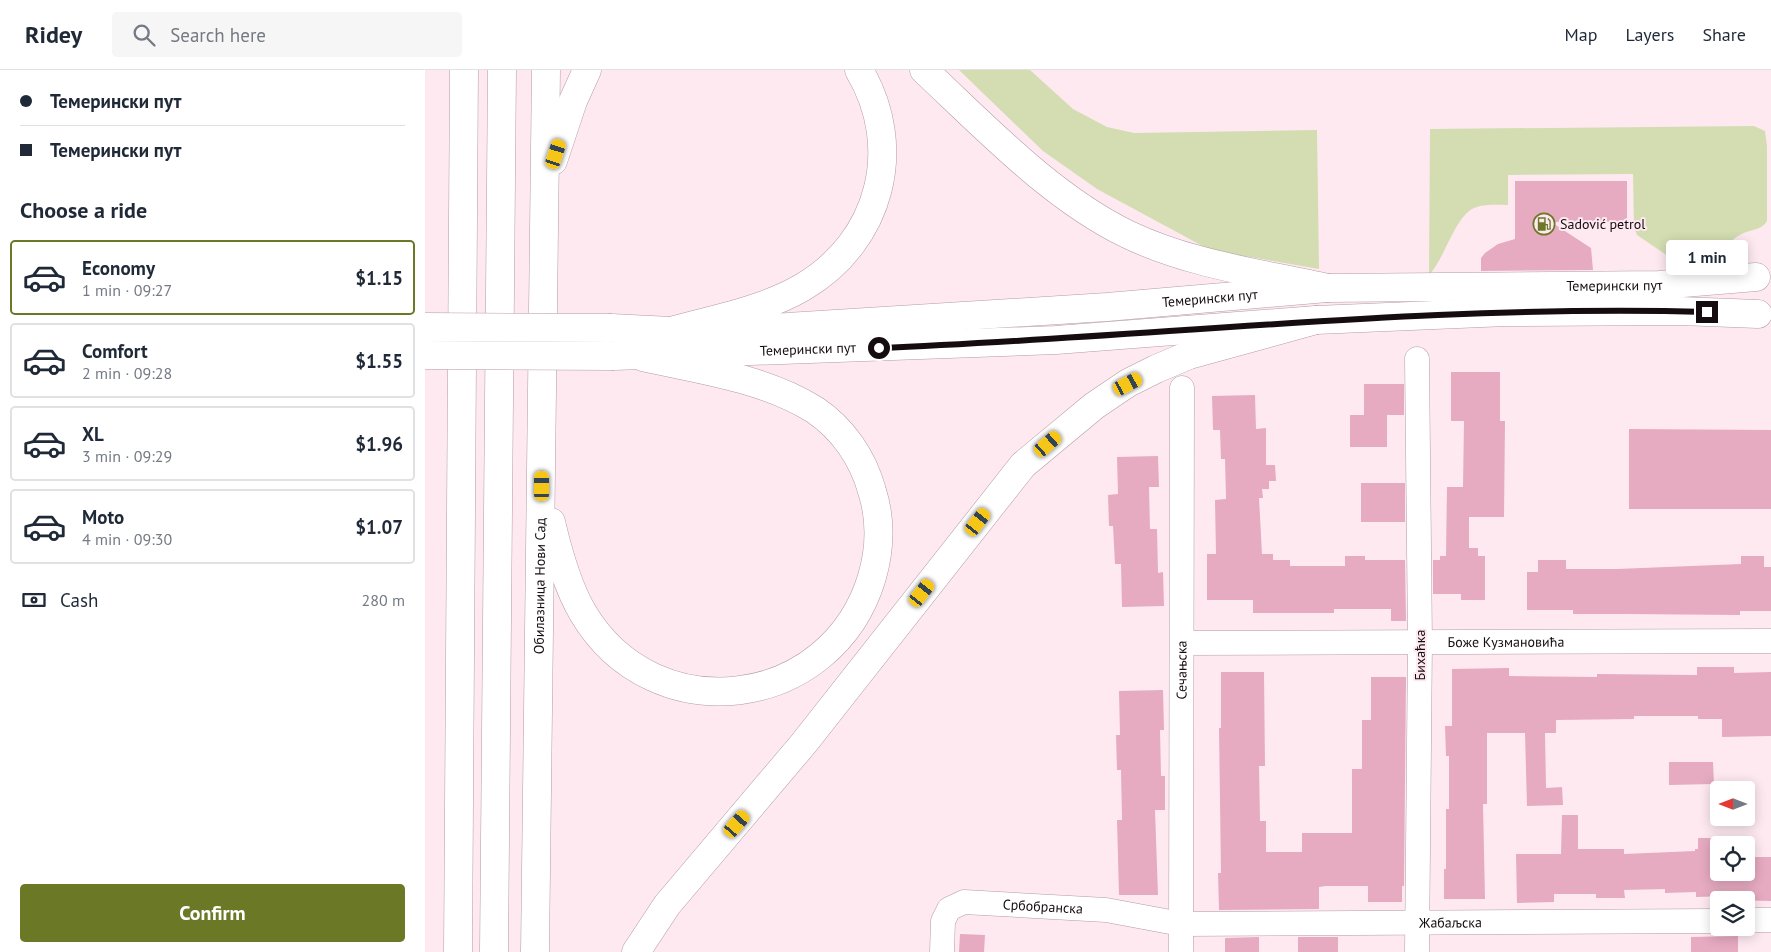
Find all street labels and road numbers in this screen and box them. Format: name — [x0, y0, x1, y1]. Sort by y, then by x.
street label: Темерински пут — [1566, 276, 1664, 295]
street label: Темерински пут — [1161, 285, 1259, 311]
street label: Темерински пут — [760, 338, 857, 360]
street label: Обилазница Нови Сад — [530, 517, 549, 654]
street label: Бихаћка — [1411, 630, 1429, 680]
street label: Боже Кузмановића — [1448, 633, 1564, 651]
street label: Сечањска — [1172, 640, 1191, 700]
street label: Србобранска — [1002, 895, 1083, 918]
street label: Жабаљска — [1418, 913, 1482, 932]

